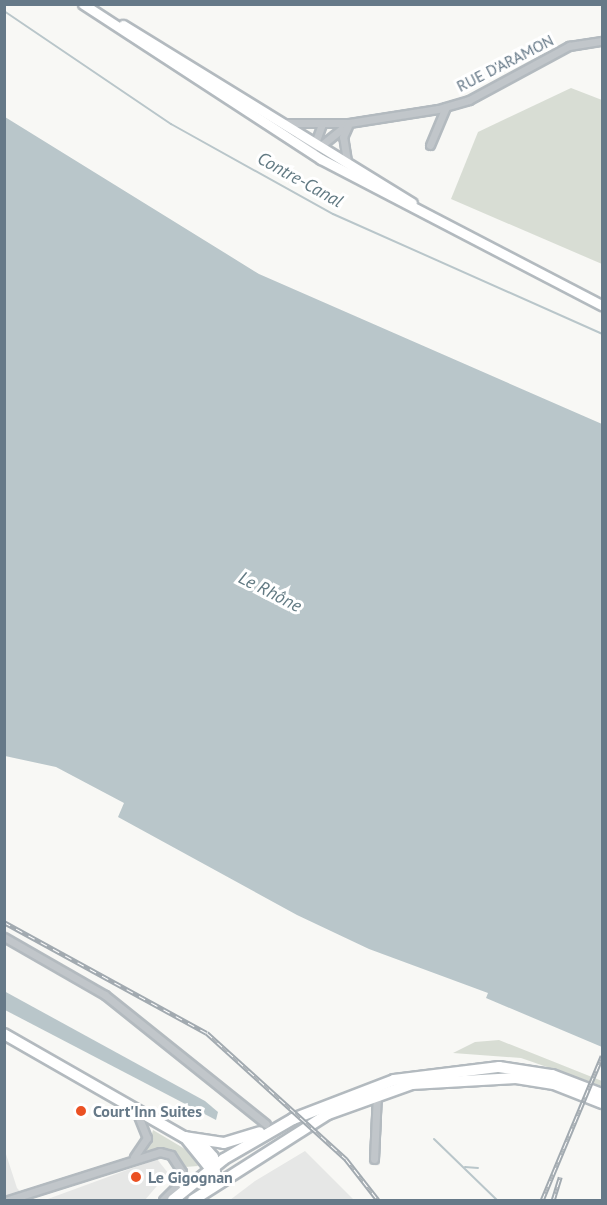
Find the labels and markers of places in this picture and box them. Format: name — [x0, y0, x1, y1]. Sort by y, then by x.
place label: Court'Inn Suites — [93, 1101, 202, 1121]
marker: Court'Inn Suites — [74, 1104, 88, 1118]
place label: Le Gigognan — [148, 1167, 233, 1187]
marker: Le Gigognan — [129, 1170, 143, 1184]

